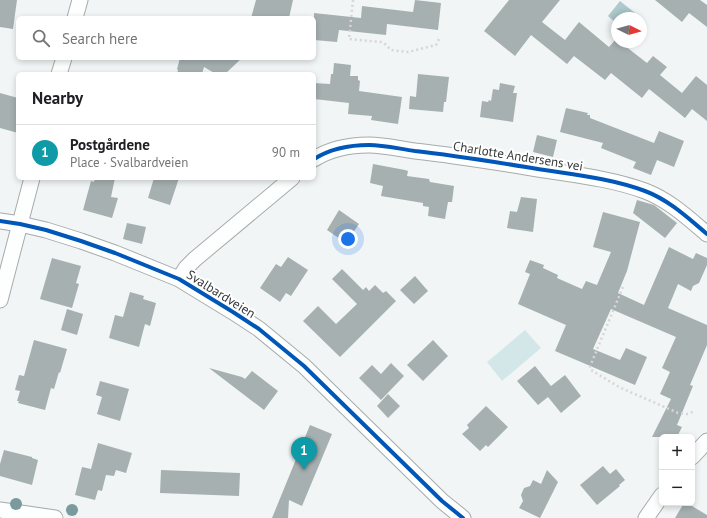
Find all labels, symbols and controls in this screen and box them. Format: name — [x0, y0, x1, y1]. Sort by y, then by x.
north arrow — [611, 12, 647, 48]
search box — [16, 16, 316, 60]
icon: search — [30, 27, 52, 49]
text: Search here — [62, 29, 138, 48]
text: Nearby — [32, 87, 83, 109]
text: Postgårdene — [70, 135, 150, 154]
street label: Charlotte Andersens vei — [452, 137, 584, 175]
text: 1 — [41, 144, 49, 161]
text: 90 m — [272, 144, 300, 161]
text: Place · Svalbardveien — [70, 154, 188, 171]
your location — [338, 229, 358, 249]
street label: Svalbardveien — [183, 266, 259, 322]
map controls — [659, 434, 695, 506]
button: + — [659, 434, 695, 470]
pin: 1 — [291, 437, 317, 470]
button: − — [659, 470, 695, 506]

